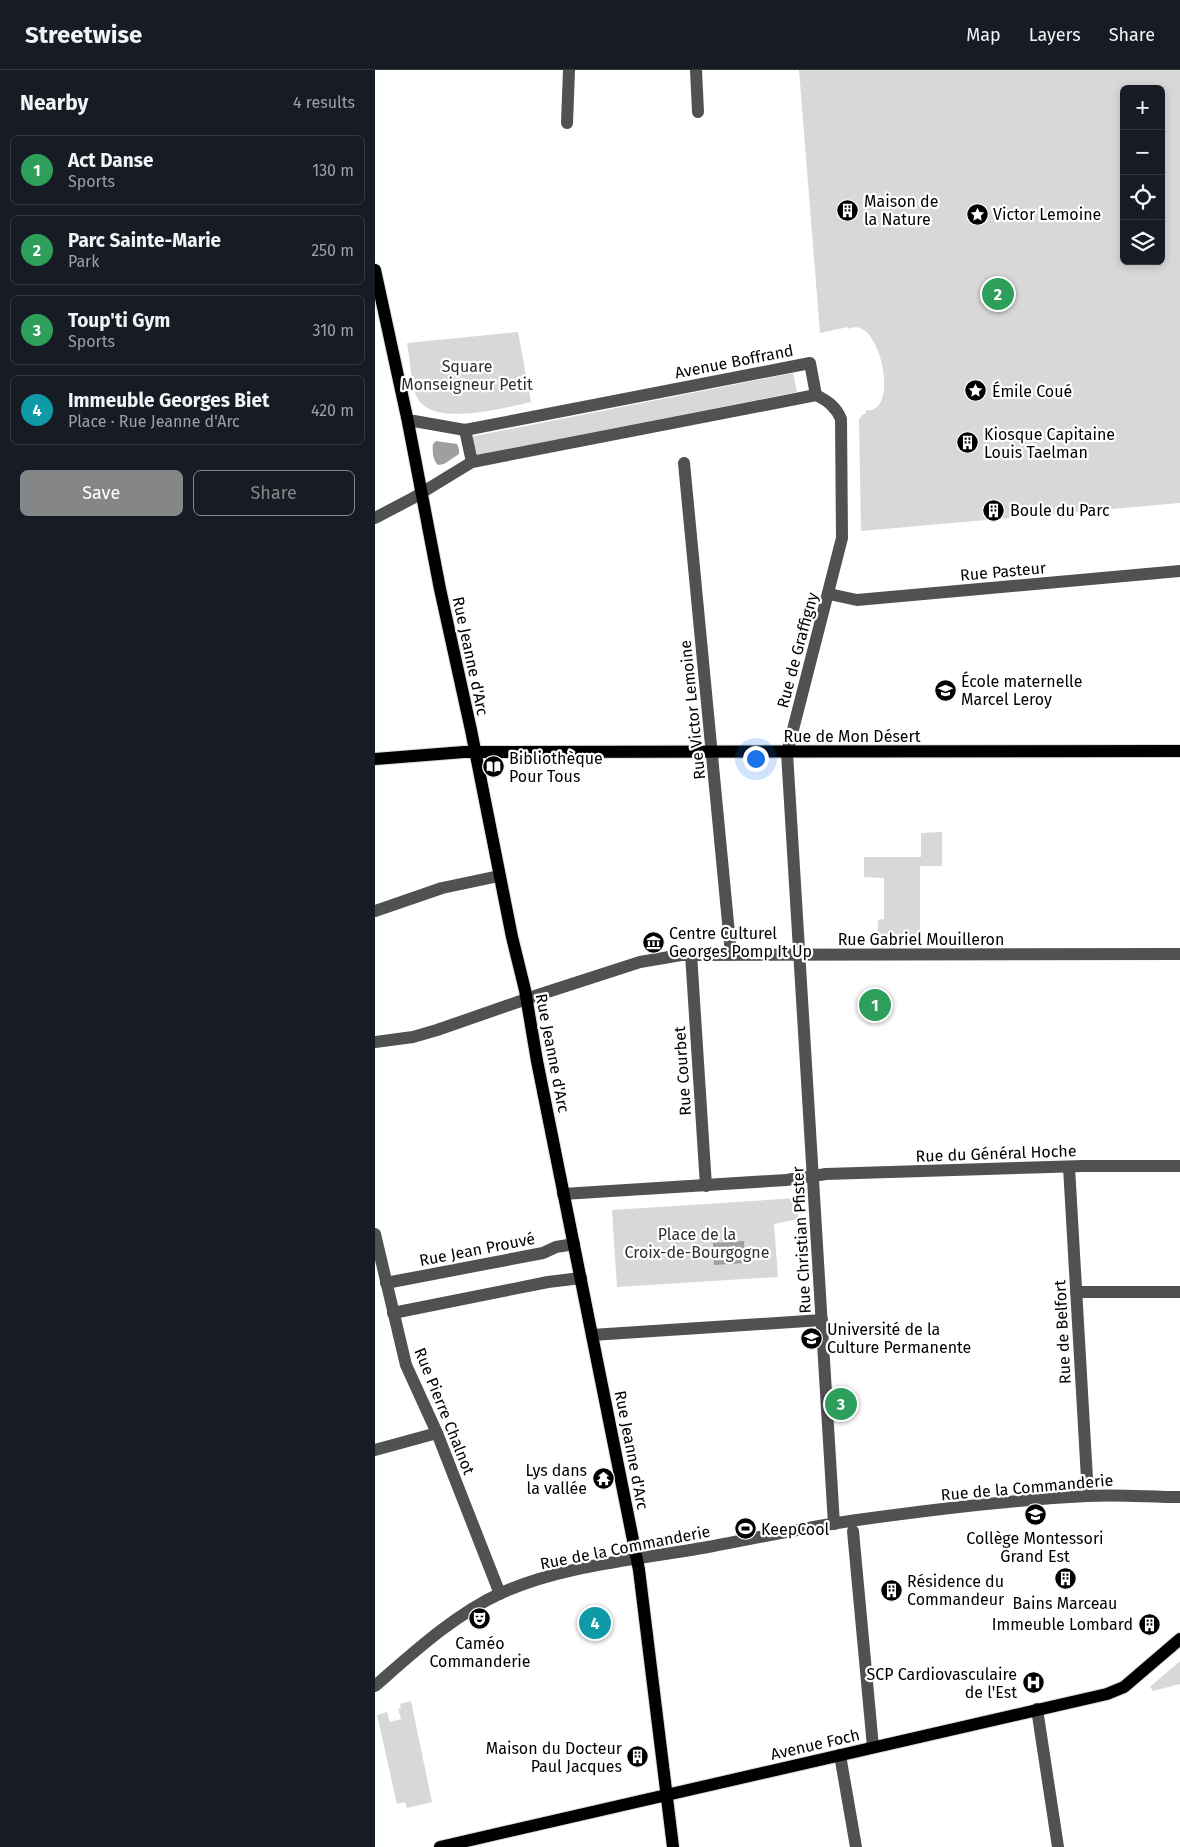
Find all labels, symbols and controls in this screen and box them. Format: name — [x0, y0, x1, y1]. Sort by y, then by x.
text: Streetwise — [25, 21, 142, 49]
text: Map — [966, 24, 1001, 46]
text: Layers — [1029, 24, 1081, 46]
text: Share — [1109, 24, 1155, 46]
map controls — [1120, 85, 1165, 265]
button: + — [1120, 85, 1165, 130]
text: Nearby — [20, 90, 88, 116]
text: 4 results — [293, 93, 355, 112]
button: − — [1120, 130, 1165, 175]
text: Act Danse — [68, 149, 153, 172]
text: 1 — [33, 161, 41, 180]
text: 130 m — [312, 161, 354, 180]
text: Sports — [68, 172, 115, 191]
button: locate — [1120, 175, 1165, 220]
place label: Maison de la Nature — [864, 192, 938, 229]
building icon: Maison de la Nature — [836, 198, 860, 222]
place icon: Victor Lemoine — [965, 202, 989, 226]
place label: Victor Lemoine — [993, 205, 1101, 224]
button: layers — [1120, 220, 1165, 265]
text: Parc Sainte-Marie — [68, 229, 221, 252]
text: 2 — [33, 241, 41, 260]
text: 250 m — [311, 241, 354, 260]
text: Park — [68, 252, 100, 271]
pin: 2 — [982, 275, 1014, 313]
text: Toup'ti Gym — [68, 309, 170, 332]
text: 3 — [33, 321, 41, 340]
text: 310 m — [313, 321, 354, 340]
text: Sports — [68, 332, 115, 351]
street label: Avenue Boffrand — [673, 341, 795, 382]
park label: Square Monseigneur Petit — [401, 357, 533, 394]
place icon: Émile Coué — [964, 379, 988, 403]
place label: Émile Coué — [992, 381, 1072, 401]
text: Immeuble Georges Biet — [68, 389, 269, 412]
text: 4 — [32, 401, 42, 420]
text: 420 m — [311, 401, 354, 420]
text: Place · Rue Jeanne d'Arc — [68, 412, 240, 431]
place label: Kiosque Capitaine Louis Taelman — [984, 425, 1115, 462]
building icon: Kiosque Capitaine Louis Taelman — [956, 431, 980, 455]
button: Save — [20, 470, 183, 516]
button: Share — [193, 470, 355, 516]
building icon: Boule du Parc — [982, 498, 1006, 522]
place label: Boule du Parc — [1010, 501, 1110, 520]
street label: Rue Pasteur — [959, 558, 1048, 585]
street label: Rue de Graffigny — [773, 590, 822, 710]
street label: Rue Jeanne d'Arc — [449, 595, 492, 718]
street label: Rue Victor Lemoine — [676, 639, 709, 781]
place label: École maternelle Marcel Leroy — [961, 671, 1082, 709]
school or university icon: École maternelle Marcel Leroy — [933, 678, 957, 702]
street label: Rue de Mon Désert — [783, 727, 921, 746]
your location — [743, 746, 769, 772]
place label: Bibliothèque Pour Tous — [509, 749, 603, 786]
library icon: Bibliothèque Pour Tous — [481, 755, 505, 779]
place label: Centre Culturel Georges Pomp It Up — [669, 924, 812, 961]
museum icon: Centre Culturel Georges Pomp It Up — [641, 930, 665, 954]
street label: Rue Gabriel Mouilleron — [838, 930, 1004, 949]
pin: 1 — [859, 986, 891, 1024]
street label: Rue Jeanne d'Arc — [532, 992, 573, 1115]
street label: Rue Courbet — [670, 1025, 695, 1116]
street label: Rue du Général Hoche — [915, 1141, 1077, 1166]
street label: Rue Christian Pfister — [788, 1165, 815, 1314]
park label: Place de la Croix-de-Bourgogne — [625, 1225, 769, 1262]
street label: Rue Jean Prouvé — [418, 1229, 537, 1270]
street label: Rue de Belfort — [1050, 1279, 1075, 1384]
place label: Université de la Culture Permanente — [827, 1320, 971, 1357]
school or university icon: Université de la Culture Permanente — [799, 1326, 823, 1350]
street label: Rue Pierre Chalnot — [410, 1345, 479, 1478]
pin: 3 — [825, 1385, 857, 1423]
street label: Rue Jeanne d'Arc — [611, 1389, 652, 1512]
place label: Lys dans la vallée — [526, 1461, 587, 1498]
temple icon: Lys dans la vallée — [591, 1467, 615, 1491]
street label: Rue de la Commanderie — [940, 1470, 1114, 1505]
school or university icon: Collège Montessori Grand Est — [1023, 1502, 1047, 1526]
sports icon: KeepCool — [733, 1517, 757, 1541]
place label: KeepCool — [761, 1520, 829, 1539]
street label: Rue de la Commanderie — [538, 1522, 712, 1573]
place label: Collège Montessori Grand Est — [966, 1529, 1104, 1566]
building icon: Bains Marceau — [1053, 1567, 1077, 1591]
place label: Résidence du Commandeur — [907, 1572, 1005, 1609]
building icon: Résidence du Commandeur — [879, 1578, 903, 1602]
place label: Bains Marceau — [1013, 1594, 1117, 1613]
pin: 4 — [579, 1604, 611, 1642]
theatre icon: Caméo Commanderie — [468, 1607, 492, 1631]
building icon: Immeuble Lombard — [1137, 1612, 1161, 1636]
place label: Immeuble Lombard — [992, 1615, 1133, 1634]
place label: Caméo Commanderie — [429, 1634, 531, 1671]
place label: SCP Cardiovasculaire de l'Est — [867, 1665, 1017, 1702]
hospital icon: SCP Cardiovasculaire de l'Est — [1021, 1671, 1045, 1695]
street label: Avenue Foch — [769, 1725, 862, 1764]
place label: Maison du Docteur Paul Jacques — [486, 1739, 623, 1776]
building icon: Maison du Docteur Paul Jacques — [626, 1745, 650, 1769]

